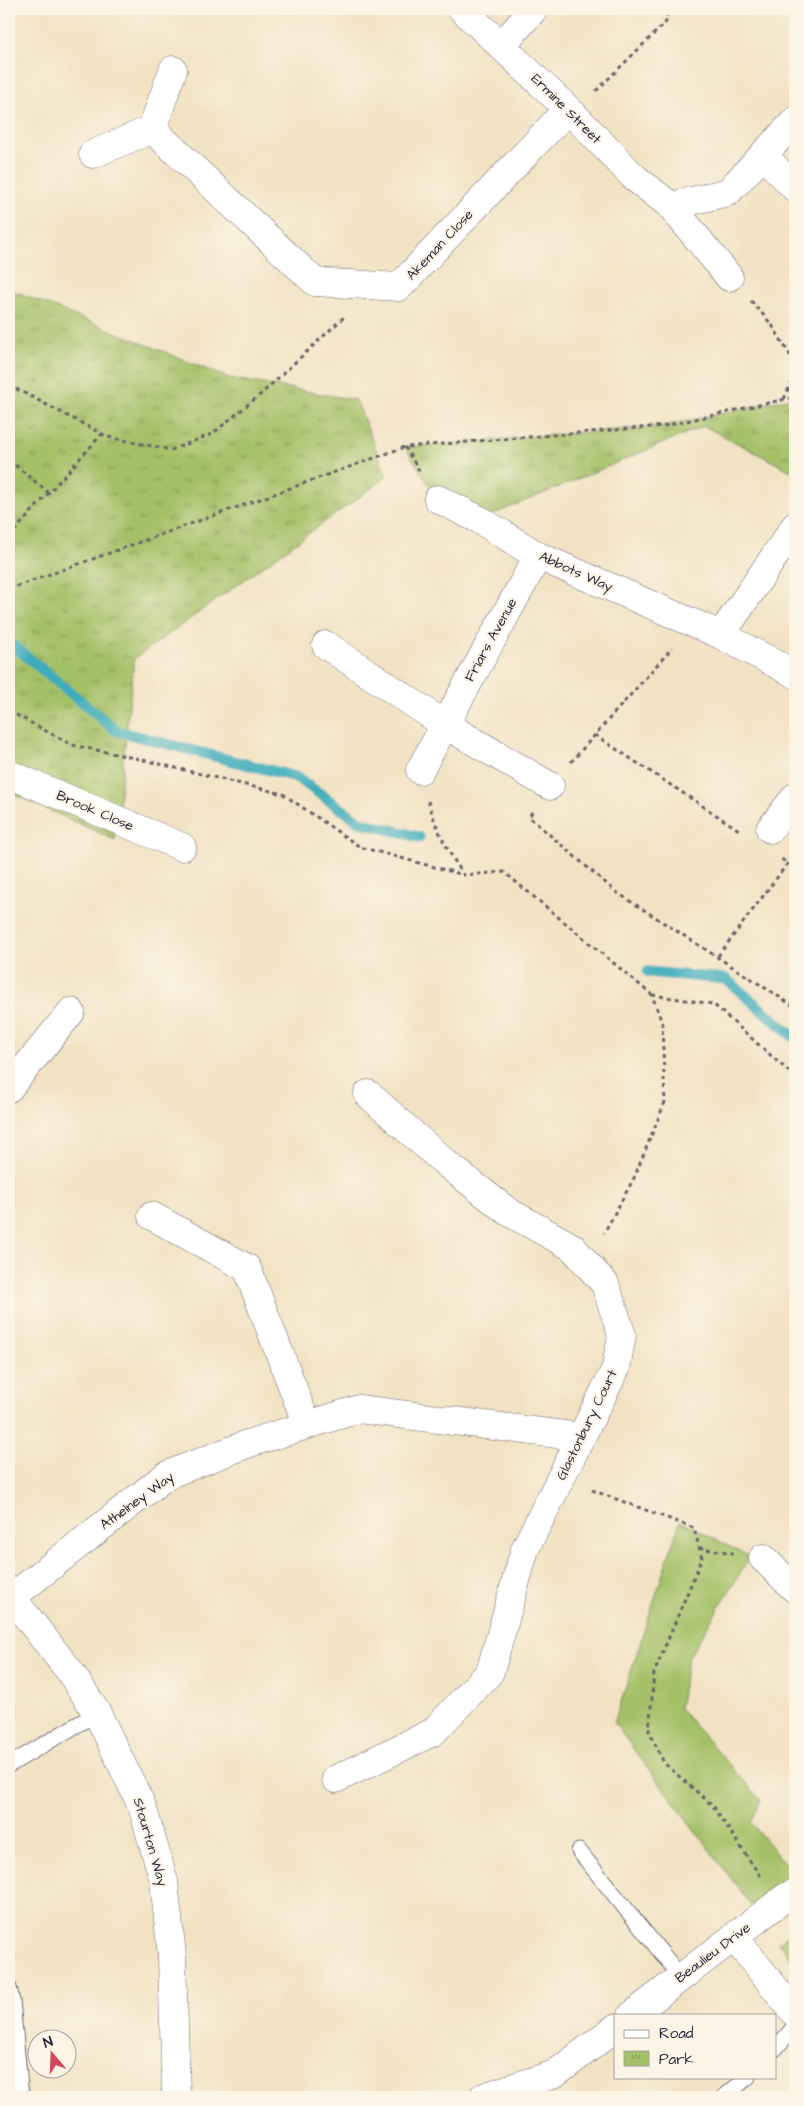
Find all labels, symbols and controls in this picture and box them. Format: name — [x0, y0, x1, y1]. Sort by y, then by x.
street label: Ermine Street — [526, 69, 606, 149]
street label: Akeman Close — [402, 205, 478, 285]
street label: Abbots Way — [536, 547, 616, 597]
street label: Friars Avenue — [460, 594, 522, 685]
street label: Brook Close — [53, 786, 137, 836]
street label: Glastonbury Court — [552, 1366, 623, 1484]
street label: Athelney Way — [96, 1467, 178, 1535]
street label: Stourton Way — [128, 1795, 172, 1889]
street label: Beaulieu Drive — [671, 1918, 755, 1988]
legend — [614, 2014, 776, 2078]
text: Road — [659, 2023, 694, 2044]
north arrow — [28, 2028, 78, 2078]
text: N — [41, 2032, 56, 2054]
text: Park — [659, 2049, 694, 2070]

